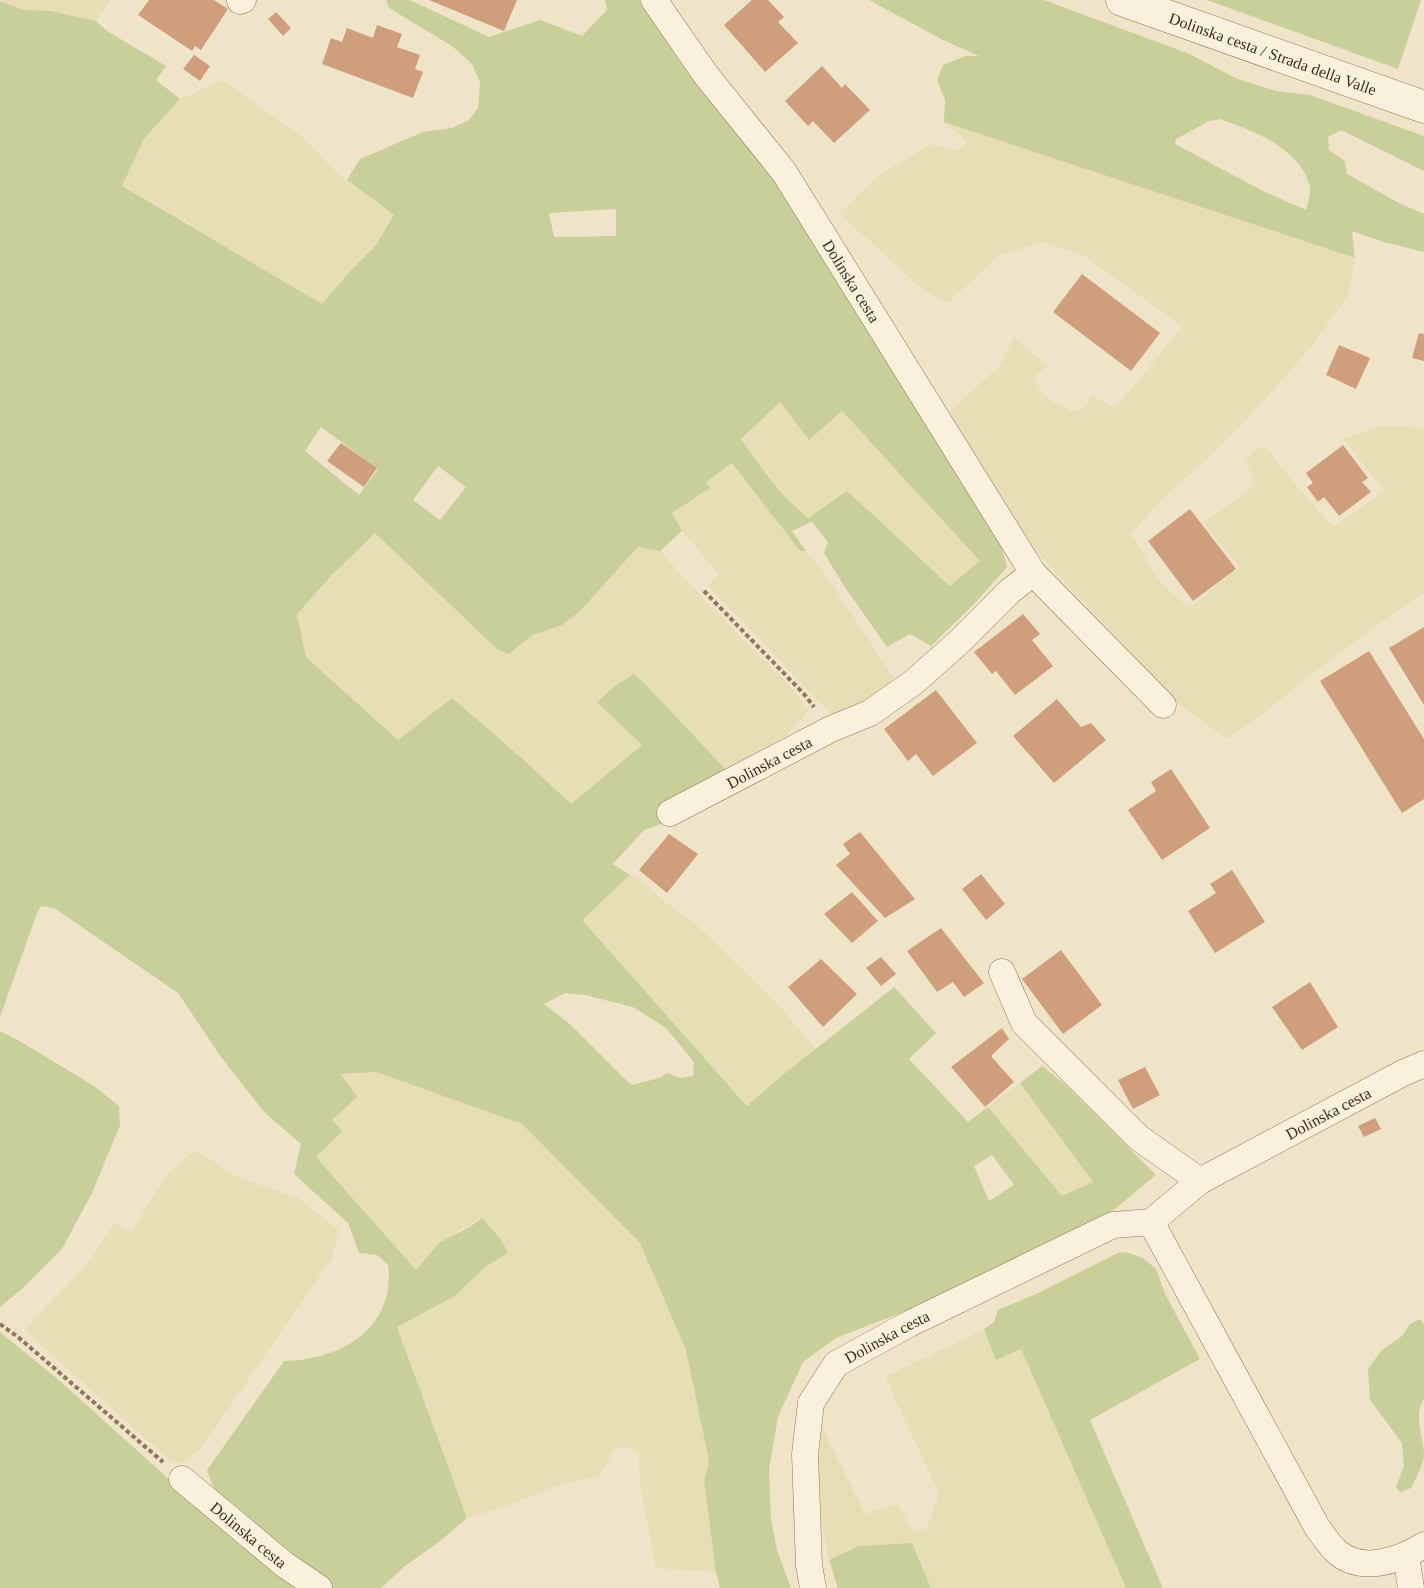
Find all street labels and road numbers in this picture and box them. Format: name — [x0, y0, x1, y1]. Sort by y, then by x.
street label: Dolinska cesta / Strada della Valle — [1167, 9, 1379, 98]
street label: Dolinska cesta — [819, 237, 883, 326]
street label: Dolinska cesta — [724, 733, 815, 792]
street label: Dolinska cesta — [1283, 1084, 1374, 1143]
street label: Dolinska cesta — [842, 1307, 932, 1367]
street label: Dolinska cesta — [207, 1499, 290, 1572]

